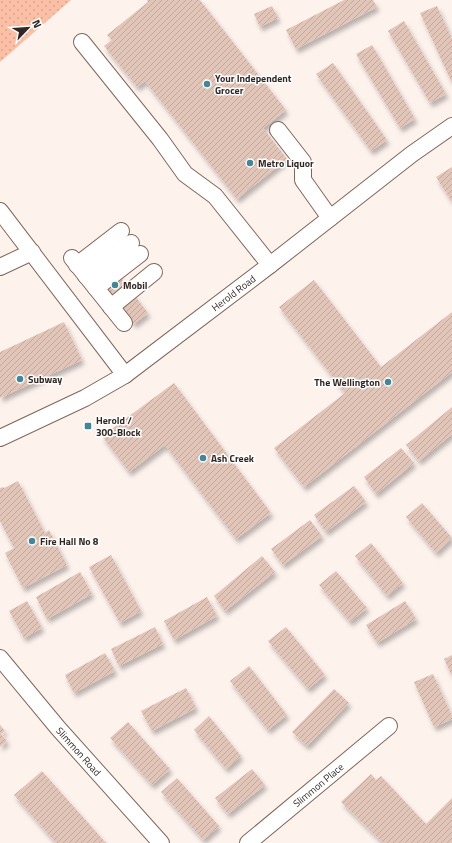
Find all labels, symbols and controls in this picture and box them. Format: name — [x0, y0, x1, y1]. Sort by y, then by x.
north arrow — [8, 8, 48, 48]
text: N — [28, 17, 46, 31]
place label: Your Independent Grocer — [215, 71, 292, 98]
marker: Your Independent Grocer — [202, 79, 212, 89]
place label: Metro Liquor — [258, 156, 314, 171]
marker: Metro Liquor — [245, 158, 255, 168]
street label: Herold Road — [208, 272, 259, 315]
place label: Mobil — [123, 278, 148, 293]
marker: Mobil — [110, 280, 120, 290]
place label: Subway — [28, 372, 62, 387]
marker: Subway — [15, 374, 25, 384]
place label: The Wellington — [314, 375, 380, 390]
marker: The Wellington — [383, 377, 393, 387]
place label: Herold / 300-Block — [96, 413, 141, 440]
marker: Herold / 300-Block — [83, 421, 93, 431]
place label: Ash Creek — [211, 451, 255, 466]
marker: Ash Creek — [198, 453, 208, 463]
place label: Fire Hall No 8 — [40, 534, 99, 549]
marker: Fire Hall No 8 — [27, 536, 37, 546]
street label: Slimmon Road — [52, 724, 104, 779]
street label: Slimmon Place — [290, 760, 347, 811]

